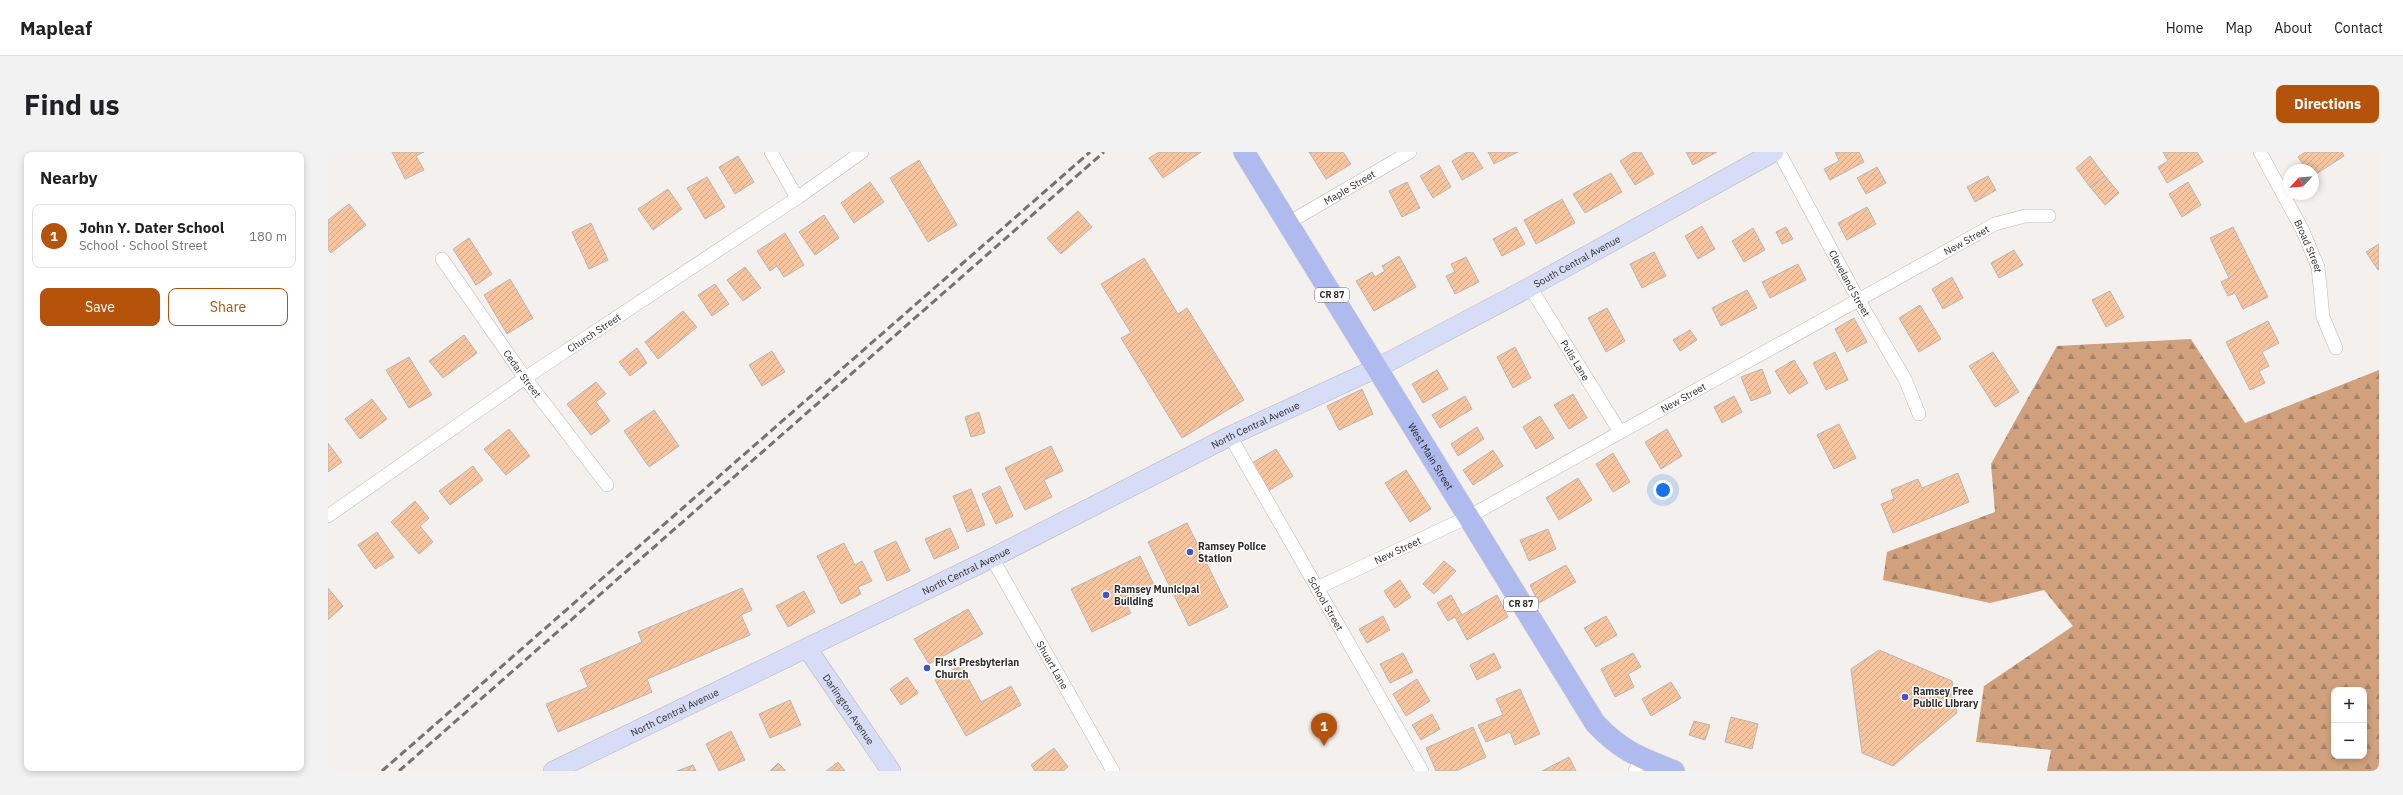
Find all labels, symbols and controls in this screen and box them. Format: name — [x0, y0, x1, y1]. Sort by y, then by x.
text: Mapleaf — [20, 16, 92, 40]
text: Home — [2166, 19, 2203, 37]
text: Map — [2225, 19, 2252, 37]
text: About — [2274, 19, 2312, 37]
text: Contact — [2334, 19, 2383, 37]
button: Directions — [2276, 85, 2379, 123]
text: Find us — [24, 86, 120, 123]
north arrow — [2283, 164, 2319, 200]
text: Nearby — [40, 167, 98, 189]
street label: Maple Street — [1322, 167, 1378, 208]
street label: Broad Street — [2291, 217, 2325, 274]
text: John Y. Dater School — [79, 218, 224, 237]
street label: New Street — [1942, 222, 1992, 258]
text: 1 — [50, 228, 58, 245]
text: 180 m — [249, 228, 287, 245]
street label: South Central Avenue — [1531, 232, 1623, 291]
text: School · School Street — [79, 237, 207, 254]
street label: Cleveland Street — [1826, 248, 1873, 320]
button: Save — [40, 288, 160, 326]
button: Share — [168, 288, 288, 326]
road number: CR 87 — [1315, 288, 1349, 302]
street label: Church Street — [565, 310, 624, 355]
street label: Pulis Lane — [1557, 337, 1593, 384]
street label: Cedar Street — [500, 347, 544, 401]
street label: New Street — [1658, 380, 1709, 416]
street label: North Central Avenue — [1209, 399, 1302, 452]
street label: West Main Street — [1405, 420, 1456, 493]
your location — [1653, 480, 1673, 500]
street label: New Street — [1372, 534, 1424, 567]
place label: Ramsey Police Station — [1198, 540, 1267, 565]
street label: North Central Avenue — [920, 544, 1013, 598]
marker: Ramsey Police Station — [1185, 547, 1195, 557]
street label: School Street — [1305, 574, 1346, 634]
place label: Ramsey Municipal Building — [1114, 583, 1199, 608]
marker: Ramsey Municipal Building — [1101, 590, 1111, 600]
road number: CR 87 — [1504, 597, 1538, 611]
street label: Shuart Lane — [1033, 639, 1071, 692]
place label: First Presbyterian Church — [935, 656, 1019, 681]
marker: First Presbyterian Church — [922, 663, 932, 673]
street label: Darlington Avenue — [820, 672, 877, 748]
street label: North Central Avenue — [628, 685, 721, 739]
place label: Ramsey Free Public Library — [1913, 685, 1979, 710]
map controls — [2331, 687, 2367, 759]
button: + — [2331, 687, 2367, 723]
marker: Ramsey Free Public Library — [1900, 692, 1910, 702]
pin: 1 — [1311, 713, 1337, 746]
button: − — [2331, 723, 2367, 759]

